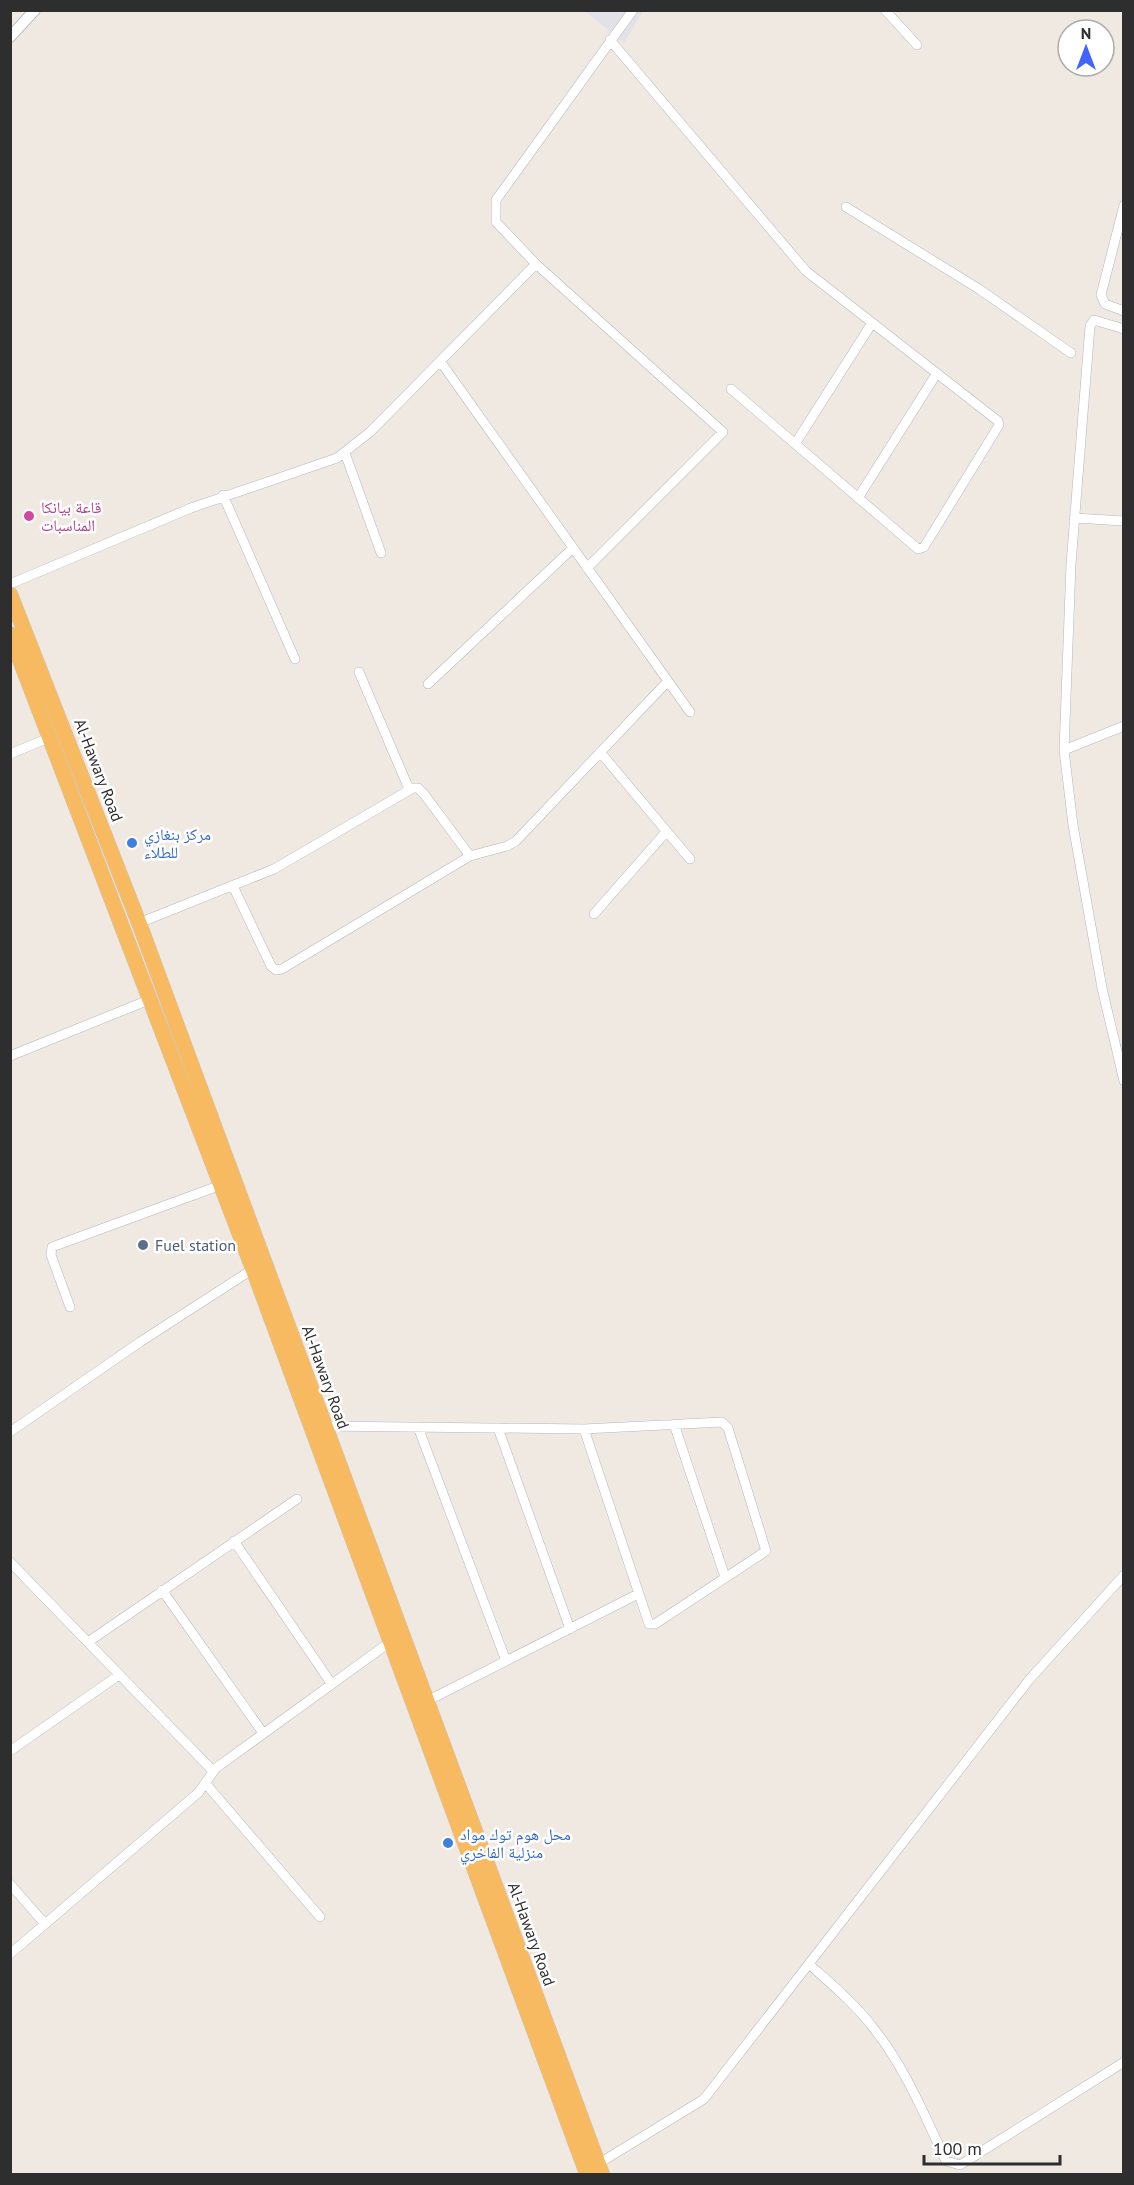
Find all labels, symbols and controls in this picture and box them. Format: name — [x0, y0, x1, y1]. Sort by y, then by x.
north arrow — [1056, 18, 1116, 78]
text: N — [1081, 23, 1091, 43]
place label: قاعة بيانكا المناسبات — [41, 497, 101, 535]
marker: قاعة بيانكا المناسبات — [22, 509, 36, 523]
street label: Al-Hawary Road — [70, 716, 128, 824]
place label: مركز بنغازي للطلاء — [144, 824, 211, 862]
marker: مركز بنغازي للطلاء — [125, 836, 139, 850]
place label: Fuel station — [155, 1235, 236, 1255]
marker: Fuel station — [136, 1238, 150, 1252]
street label: Al-Hawary Road — [298, 1323, 354, 1431]
place label: محل هوم توك مواد منزلية الفاخري — [460, 1824, 571, 1865]
marker: محل هوم توك مواد منزلية الفاخري — [441, 1836, 455, 1850]
street label: Al-Hawary Road — [504, 1880, 560, 1988]
scale bar — [924, 2128, 1060, 2166]
text: 100 m — [933, 2137, 982, 2160]

